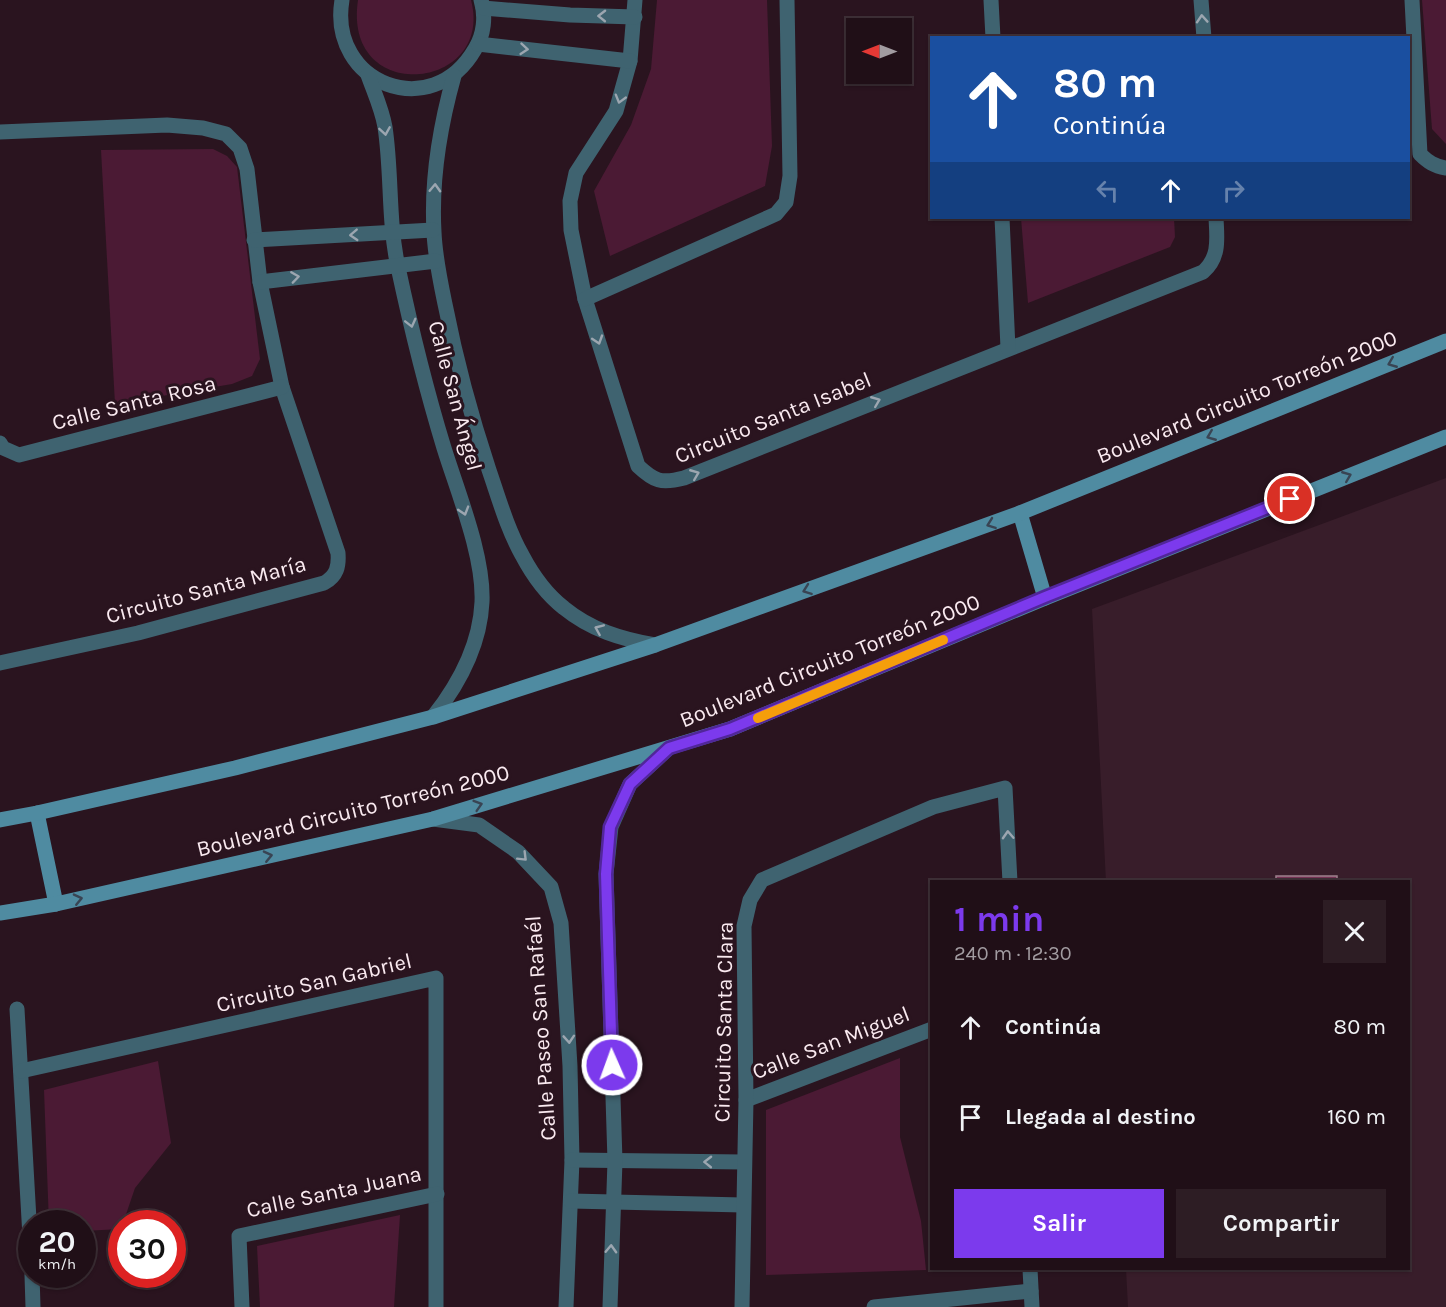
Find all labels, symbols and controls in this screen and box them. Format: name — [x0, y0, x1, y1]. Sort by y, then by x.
one-way arrow — [598, 10, 607, 22]
one-way arrow — [1196, 14, 1209, 23]
north arrow — [846, 18, 912, 84]
map controls — [846, 18, 912, 84]
one-way arrow — [519, 42, 528, 55]
text: 80 m — [1053, 58, 1157, 108]
icon: ahead — [954, 60, 1032, 138]
one-way arrow — [614, 94, 627, 104]
text: Continúa — [1053, 109, 1166, 141]
one-way arrow — [378, 126, 390, 135]
icon: left — [1091, 174, 1124, 207]
icon: ahead — [1154, 174, 1187, 207]
icon: right — [1217, 174, 1250, 207]
one-way arrow — [429, 184, 442, 193]
one-way arrow — [349, 228, 358, 241]
one-way arrow — [290, 272, 299, 284]
one-way arrow — [404, 318, 417, 328]
street label: Calle San Ángel — [422, 318, 488, 474]
street label: Boulevard Circuito Torreón 2000 — [1093, 325, 1401, 469]
one-way arrow — [591, 334, 603, 345]
one-way arrow — [1387, 356, 1398, 368]
street label: Circuito Santa Isabel — [671, 367, 875, 469]
street label: Calle Santa Rosa — [49, 370, 219, 436]
one-way arrow — [869, 396, 880, 408]
one-way arrow — [1206, 429, 1217, 441]
one-way arrow — [688, 469, 699, 481]
one-way arrow — [1341, 471, 1352, 484]
pin — [1264, 473, 1315, 524]
icon: arrive — [1273, 482, 1306, 515]
one-way arrow — [457, 505, 469, 516]
one-way arrow — [986, 516, 997, 529]
street label: Circuito Santa María — [103, 551, 309, 629]
one-way arrow — [802, 582, 813, 595]
street label: Boulevard Circuito Torreón 2000 — [676, 589, 984, 733]
one-way arrow — [594, 624, 605, 636]
street label: Boulevard Circuito Torreón 2000 — [194, 759, 512, 863]
one-way arrow — [472, 800, 483, 812]
one-way arrow — [1001, 831, 1014, 840]
one-way arrow — [263, 850, 273, 863]
one-way arrow — [515, 850, 526, 861]
one-way arrow — [73, 894, 83, 907]
text: 1 min — [954, 898, 1044, 940]
button: close — [1323, 900, 1386, 963]
street label: Calle Paseo San Rafaél — [520, 915, 562, 1141]
street label: Circuito Santa Clara — [709, 921, 739, 1123]
text: 240 m · 12:30 — [954, 942, 1072, 965]
street label: Circuito San Gabriel — [214, 948, 414, 1018]
street label: Calle San Miguel — [749, 1001, 913, 1085]
icon: ahead — [954, 1011, 987, 1044]
text: Continúa — [1005, 1014, 1101, 1040]
text: 80 m — [1334, 1014, 1386, 1040]
position arrow — [580, 1033, 644, 1097]
one-way arrow — [562, 1035, 575, 1044]
icon: arrive — [954, 1101, 987, 1134]
text: Llegada al destino — [1005, 1104, 1196, 1130]
text: 160 m — [1327, 1104, 1386, 1130]
one-way arrow — [703, 1156, 712, 1168]
street label: Calle Santa Juana — [244, 1161, 424, 1223]
button: Salir — [954, 1189, 1164, 1258]
button: Compartir — [1176, 1189, 1386, 1258]
speed limit sign: 30 — [108, 1210, 186, 1288]
text: 20 — [38, 1224, 76, 1260]
one-way arrow — [605, 1244, 618, 1253]
text: km/h — [38, 1255, 76, 1273]

